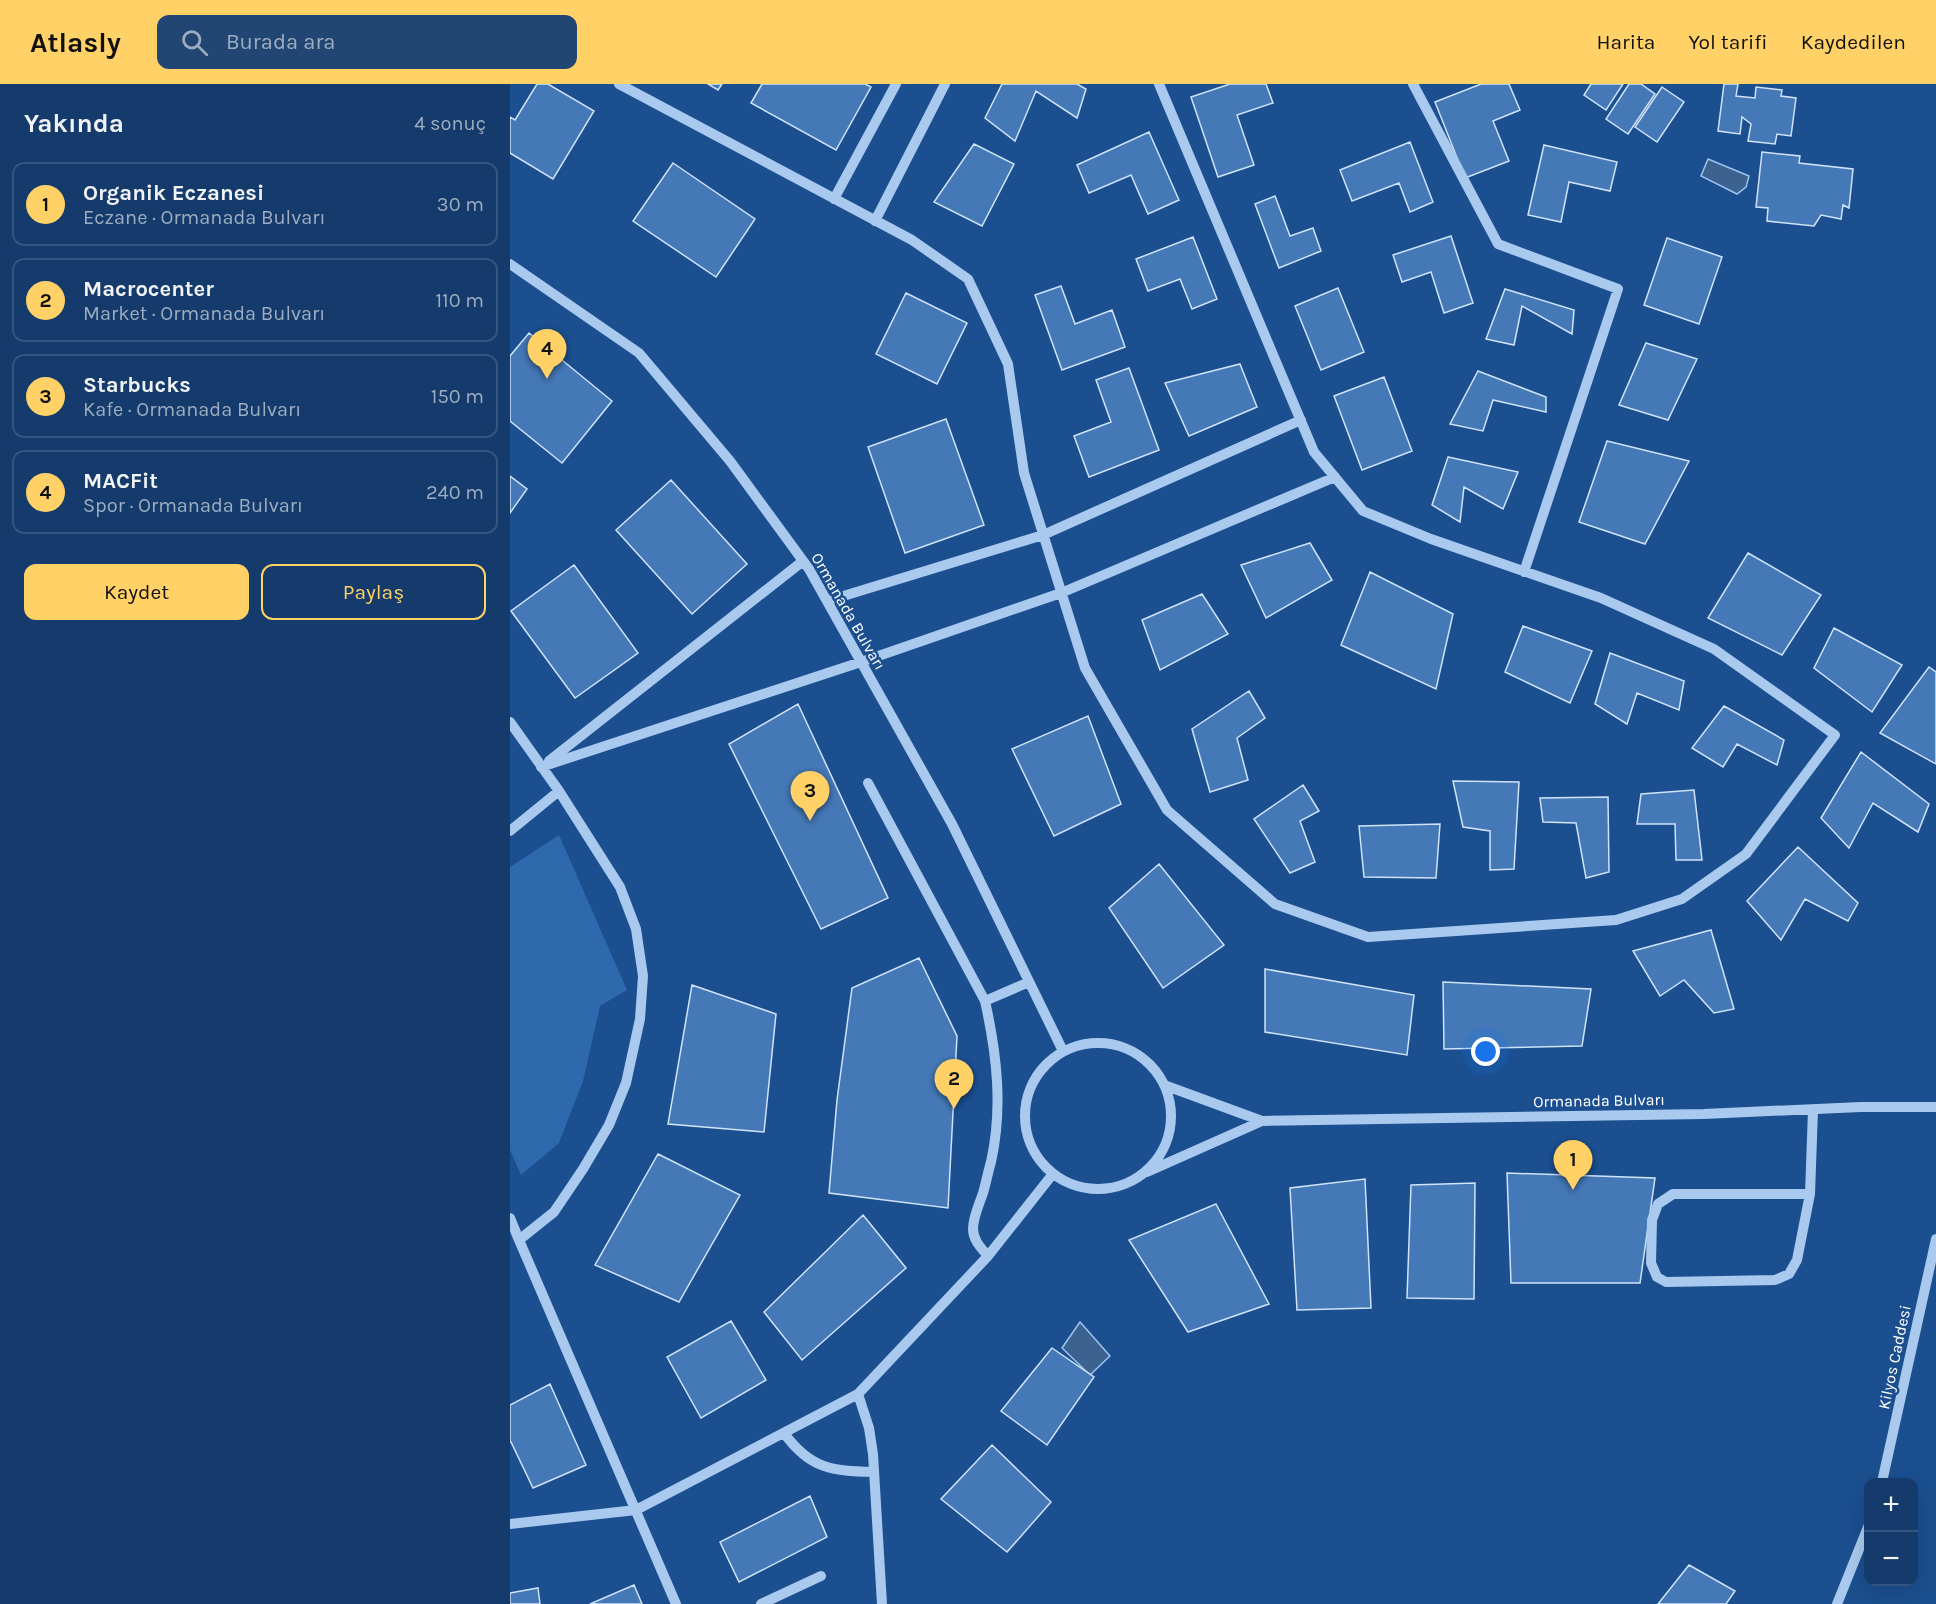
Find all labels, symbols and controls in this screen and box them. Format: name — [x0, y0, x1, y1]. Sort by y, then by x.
search box — [157, 15, 577, 69]
text: Atlasly — [30, 26, 121, 59]
icon: search — [178, 26, 211, 59]
text: Burada ara — [226, 29, 335, 55]
text: Harita — [1596, 30, 1655, 54]
text: Yol tarifi — [1688, 30, 1768, 54]
text: Kaydedilen — [1801, 30, 1906, 54]
text: Yakında — [24, 108, 124, 139]
text: 4 sonuç — [414, 112, 486, 135]
text: Organik Eczanesi — [83, 180, 264, 206]
text: 1 — [42, 193, 49, 216]
text: 30 m — [437, 193, 484, 216]
text: Eczane · Ormanada Bulvarı — [83, 206, 325, 229]
text: Macrocenter — [83, 276, 214, 302]
text: 2 — [39, 289, 52, 312]
text: 110 m — [435, 289, 484, 312]
text: Market · Ormanada Bulvarı — [83, 302, 325, 325]
pin: 4 — [528, 330, 567, 379]
text: Starbucks — [83, 372, 191, 398]
text: 3 — [39, 385, 52, 408]
text: 150 m — [431, 385, 484, 408]
text: Kafe · Ormanada Bulvarı — [83, 398, 301, 421]
text: MACFit — [83, 468, 158, 494]
text: 4 — [40, 481, 51, 504]
text: 240 m — [426, 481, 484, 504]
text: Spor · Ormanada Bulvarı — [83, 494, 303, 517]
street label: Ormanada Bulvarı — [807, 549, 890, 673]
button: Kaydet — [24, 564, 249, 620]
button: Paylaş — [261, 564, 486, 620]
pin: 3 — [790, 772, 830, 821]
your location — [1471, 1037, 1500, 1066]
pin: 2 — [934, 1060, 974, 1109]
street label: Ormanada Bulvarı — [1533, 1090, 1665, 1111]
pin: 1 — [1554, 1140, 1592, 1190]
street label: Kilyos Caddesi — [1874, 1303, 1915, 1411]
map controls — [1864, 1478, 1918, 1586]
button: + — [1864, 1478, 1918, 1532]
button: − — [1864, 1532, 1918, 1586]

